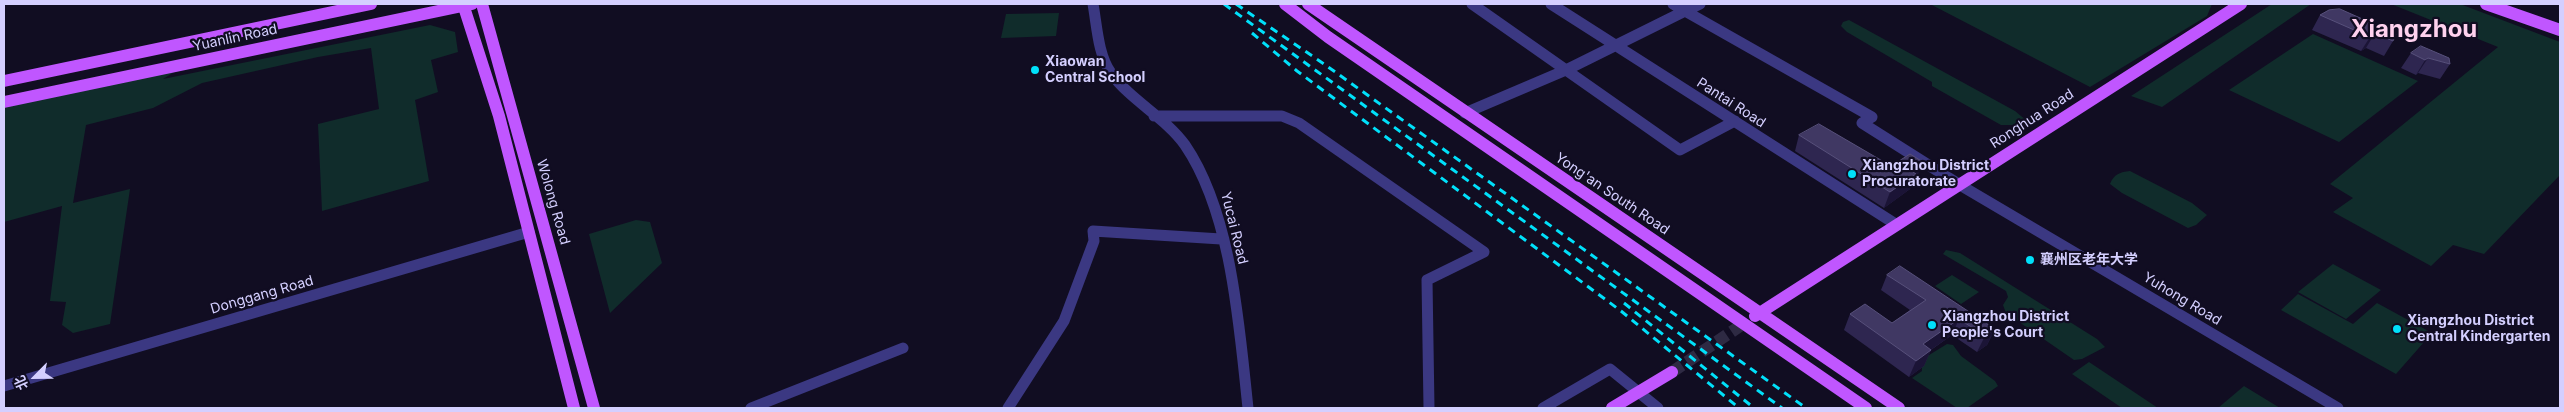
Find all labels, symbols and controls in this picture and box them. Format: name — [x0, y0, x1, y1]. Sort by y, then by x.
district label: Xiangzhou — [2351, 16, 2477, 44]
street label: Yuanlin Road — [191, 21, 279, 55]
place label: Xiaowan Central School — [1045, 54, 1145, 86]
marker: Xiaowan Central School — [1029, 64, 1041, 76]
street label: Pantai Road — [1693, 75, 1769, 131]
street label: Ronghua Road — [1987, 86, 2077, 152]
street label: Yong'an South Road — [1552, 150, 1672, 238]
street label: Wolong Road — [533, 157, 573, 247]
place label: Xiangzhou District Procuratorate — [1862, 158, 1989, 190]
marker: Xiangzhou District Procuratorate — [1846, 168, 1858, 180]
street label: Yucai Road — [1217, 190, 1251, 266]
place label: 襄州区老年大学 — [2040, 252, 2138, 268]
marker: 襄州区老年大学 — [2024, 254, 2036, 266]
street label: Yuhong Road — [2140, 269, 2224, 329]
street label: Donggang Road — [209, 272, 315, 318]
place label: Xiangzhou District People's Court — [1942, 309, 2069, 342]
place label: Xiangzhou District Central Kindergarten — [2407, 313, 2550, 346]
marker: Xiangzhou District People's Court — [1926, 319, 1938, 331]
marker: Xiangzhou District Central Kindergarten — [2391, 323, 2403, 335]
north arrow — [10, 352, 60, 402]
text: 北 — [10, 373, 31, 393]

